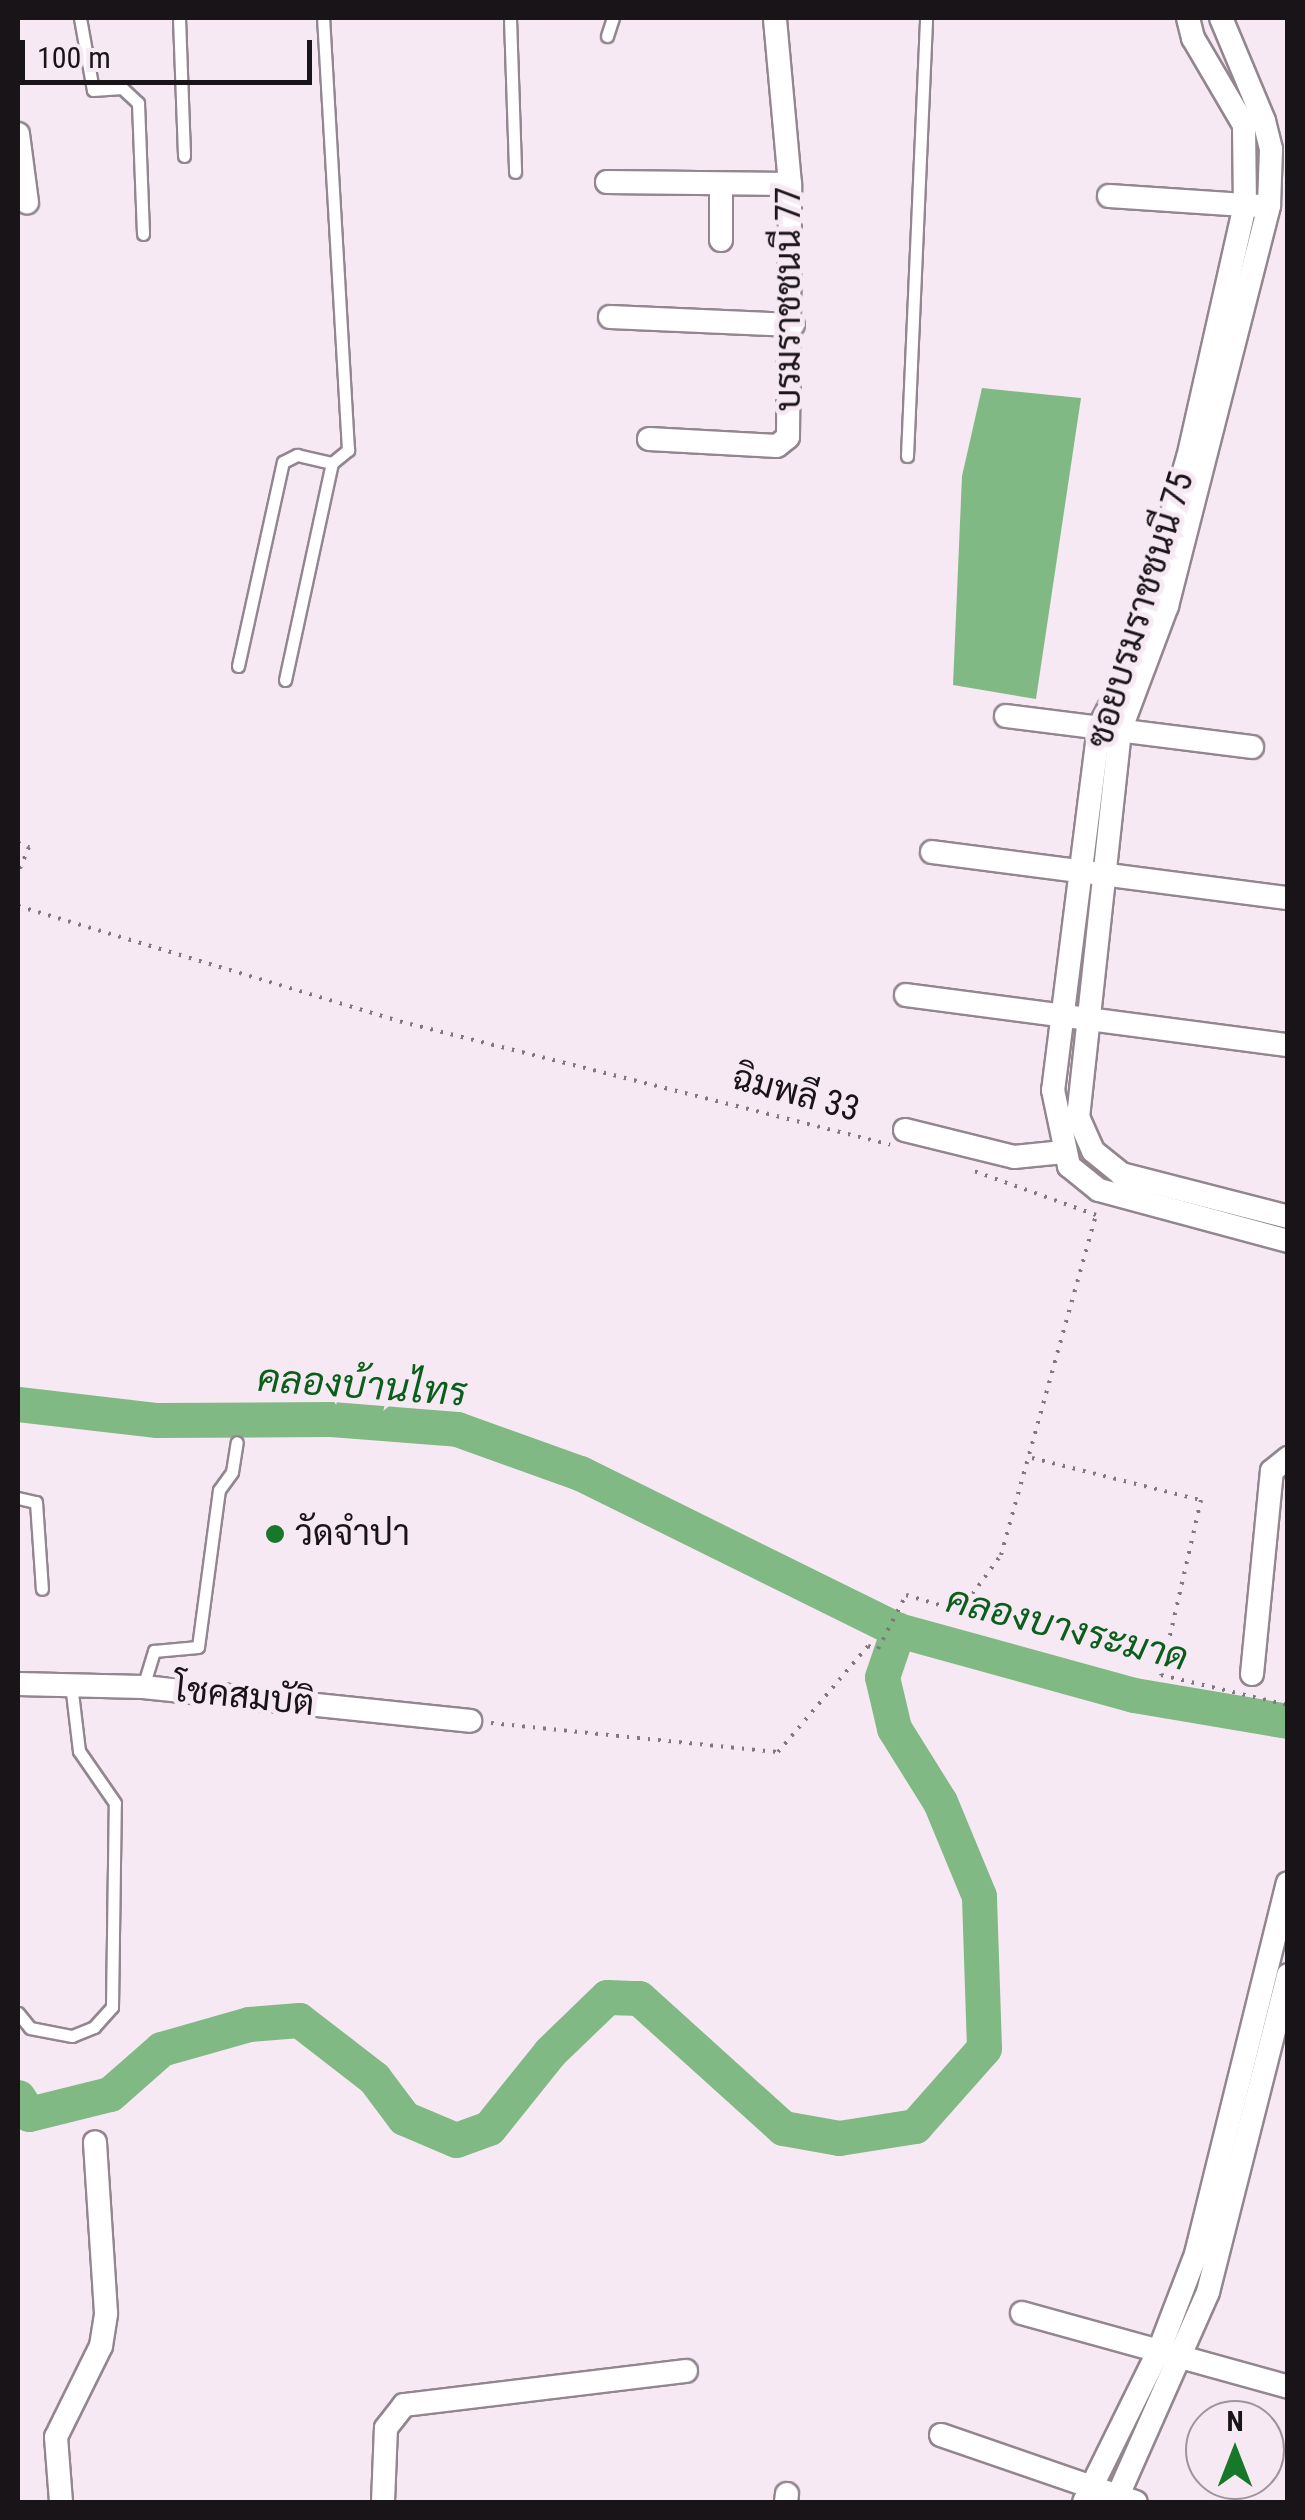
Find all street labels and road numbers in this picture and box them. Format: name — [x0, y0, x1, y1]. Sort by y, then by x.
street label: บรมราชชนนี 77 — [768, 187, 810, 411]
street label: ซอยบรมราชชนนี 75 — [1079, 467, 1203, 753]
street label: ฉิมพลี 33 — [728, 1057, 864, 1131]
street label: โชคสมบัติ — [172, 1669, 316, 1725]

